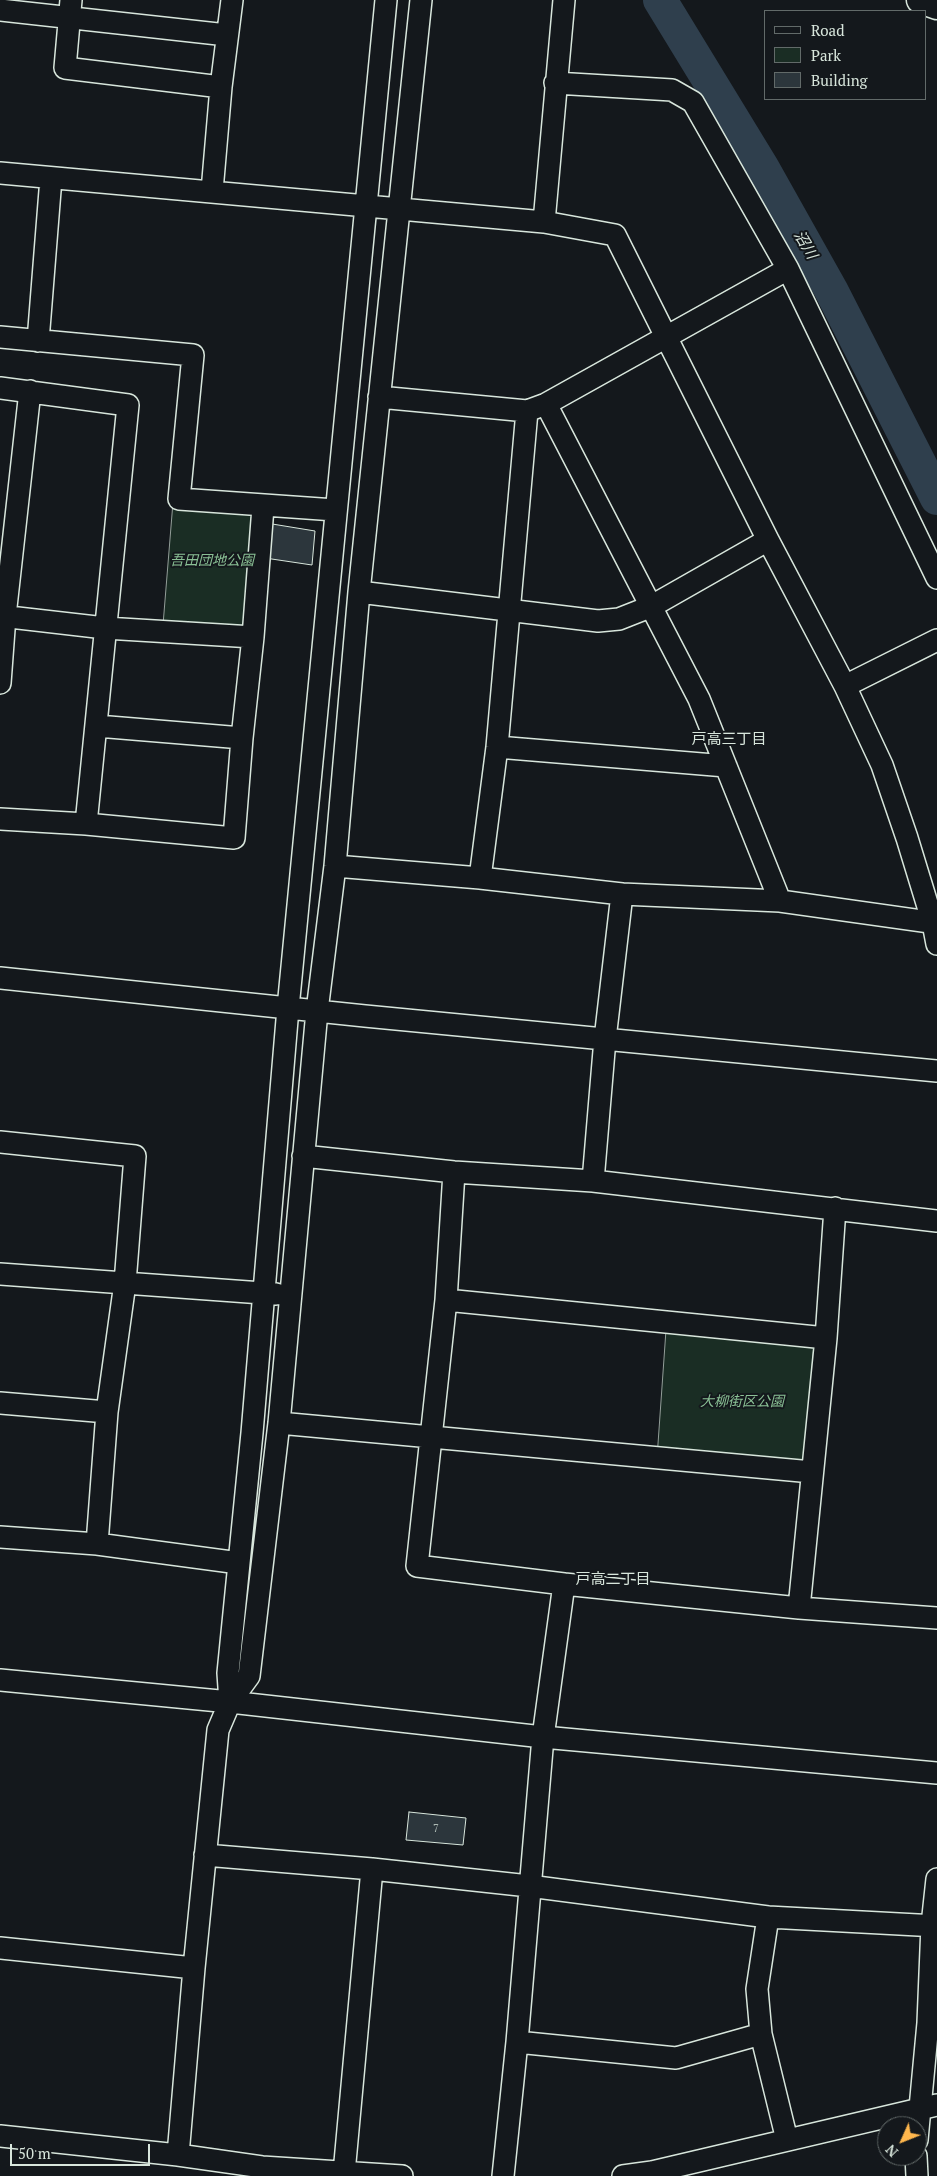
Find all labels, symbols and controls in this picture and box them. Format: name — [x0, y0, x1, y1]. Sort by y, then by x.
legend — [764, 10, 927, 100]
text: Road — [811, 20, 844, 40]
text: Park — [811, 45, 841, 65]
text: Building — [811, 70, 868, 90]
water label: 沼川 — [790, 228, 820, 262]
park label: 吾田団地公園 — [170, 553, 254, 569]
district label: 戸高三丁目 — [692, 731, 766, 749]
park label: 大柳街区公園 — [700, 1394, 784, 1410]
district label: 戸高二丁目 — [576, 1571, 650, 1589]
house number: 7 — [433, 1822, 439, 1836]
north arrow — [877, 2116, 927, 2166]
scale bar — [12, 2134, 152, 2166]
text: N — [881, 2141, 902, 2161]
text: 50 m — [18, 2143, 51, 2163]

